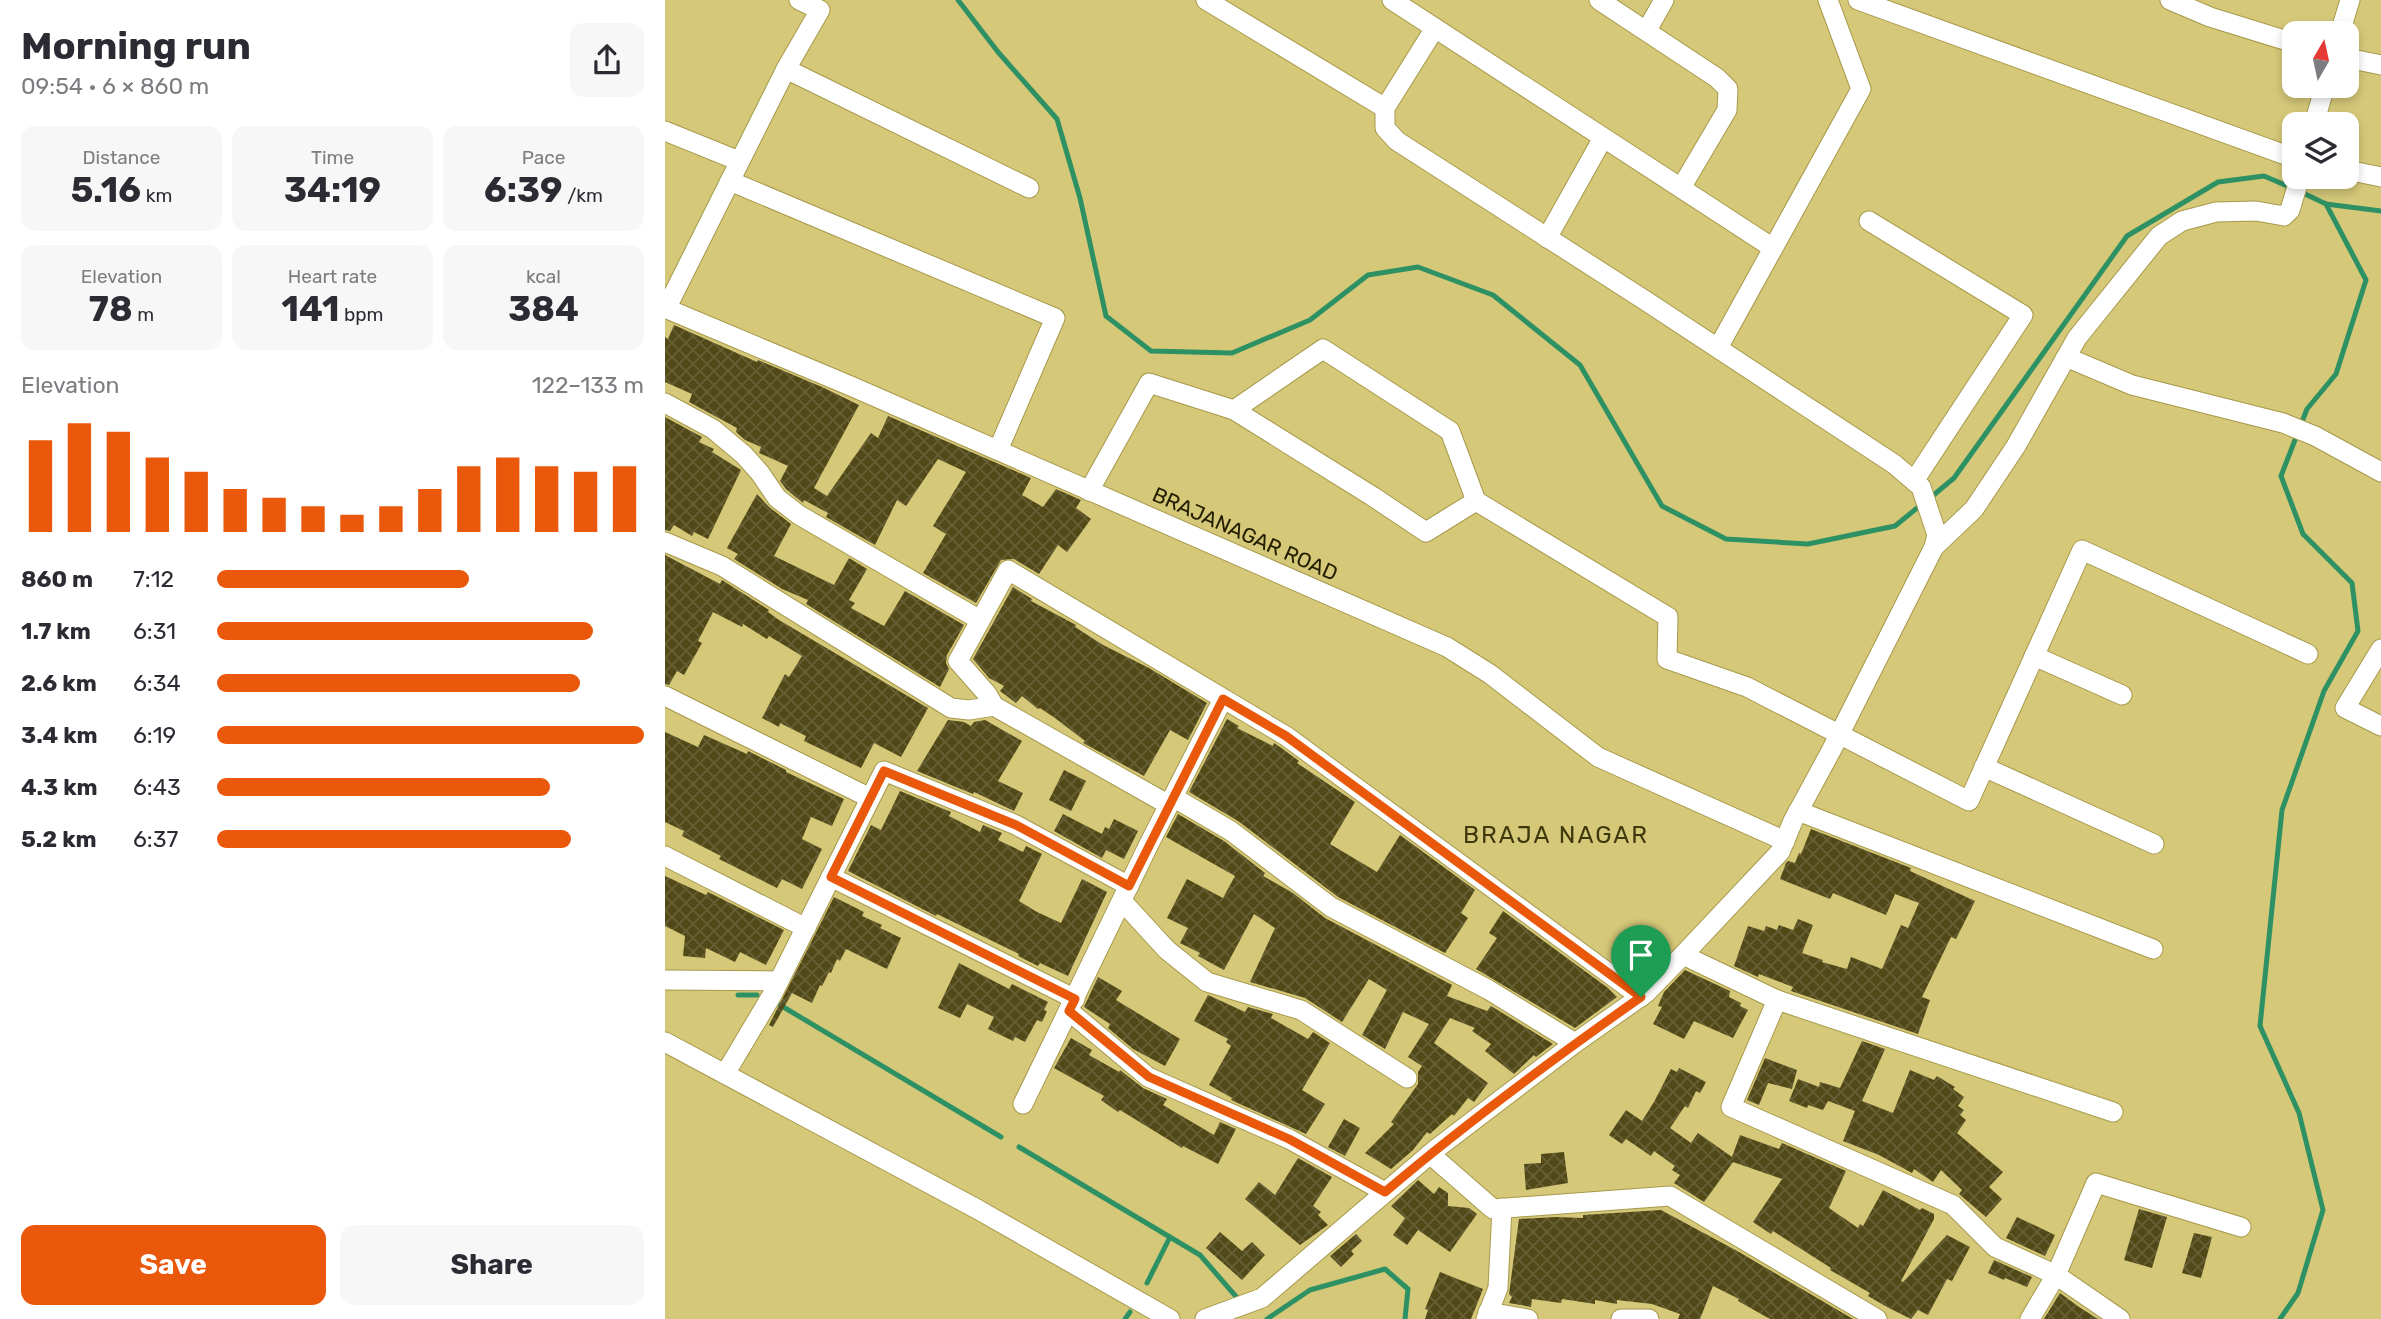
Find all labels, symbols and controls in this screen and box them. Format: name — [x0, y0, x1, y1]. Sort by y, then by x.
north arrow — [2282, 21, 2359, 98]
map controls — [2282, 21, 2359, 189]
text: Morning run — [21, 23, 251, 69]
button: share — [570, 23, 644, 97]
text: 09:54 · 6 × 860 m — [21, 72, 209, 100]
button: layers — [2282, 112, 2359, 189]
text: Distance — [83, 146, 160, 169]
text: Time — [311, 146, 354, 169]
text: Pace — [522, 146, 565, 169]
text: 5.16 — [71, 169, 141, 211]
text: 34:19 — [284, 169, 381, 211]
text: 6:39 — [484, 169, 563, 211]
text: km — [141, 184, 172, 207]
text: /km — [563, 184, 603, 207]
text: Elevation — [81, 265, 162, 288]
text: Heart rate — [288, 265, 377, 288]
text: kcal — [526, 265, 561, 288]
text: 78 — [89, 288, 133, 330]
text: 141 — [281, 288, 339, 330]
text: 384 — [508, 288, 579, 330]
text: m — [133, 303, 154, 326]
text: bpm — [339, 303, 384, 326]
text: Elevation — [21, 371, 120, 399]
text: 122–133 m — [532, 371, 644, 399]
street label: BRAJANAGAR ROAD — [1149, 481, 1342, 586]
text: 860 m — [21, 565, 93, 593]
text: 7:12 — [133, 565, 174, 593]
text: 1.7 km — [21, 617, 91, 645]
text: 6:31 — [133, 617, 176, 645]
text: 2.6 km — [21, 669, 97, 697]
text: 6:34 — [133, 669, 181, 697]
text: 3.4 km — [21, 721, 98, 749]
text: 6:19 — [133, 721, 176, 749]
text: 4.3 km — [21, 773, 98, 801]
text: 6:43 — [133, 773, 181, 801]
district label: BRAJA NAGAR — [1463, 821, 1649, 849]
text: 5.2 km — [21, 825, 97, 853]
text: 6:37 — [133, 825, 178, 853]
pin — [1611, 925, 1671, 997]
icon: arrive — [1622, 936, 1660, 974]
button: Save — [21, 1225, 326, 1305]
button: Share — [340, 1225, 644, 1305]

